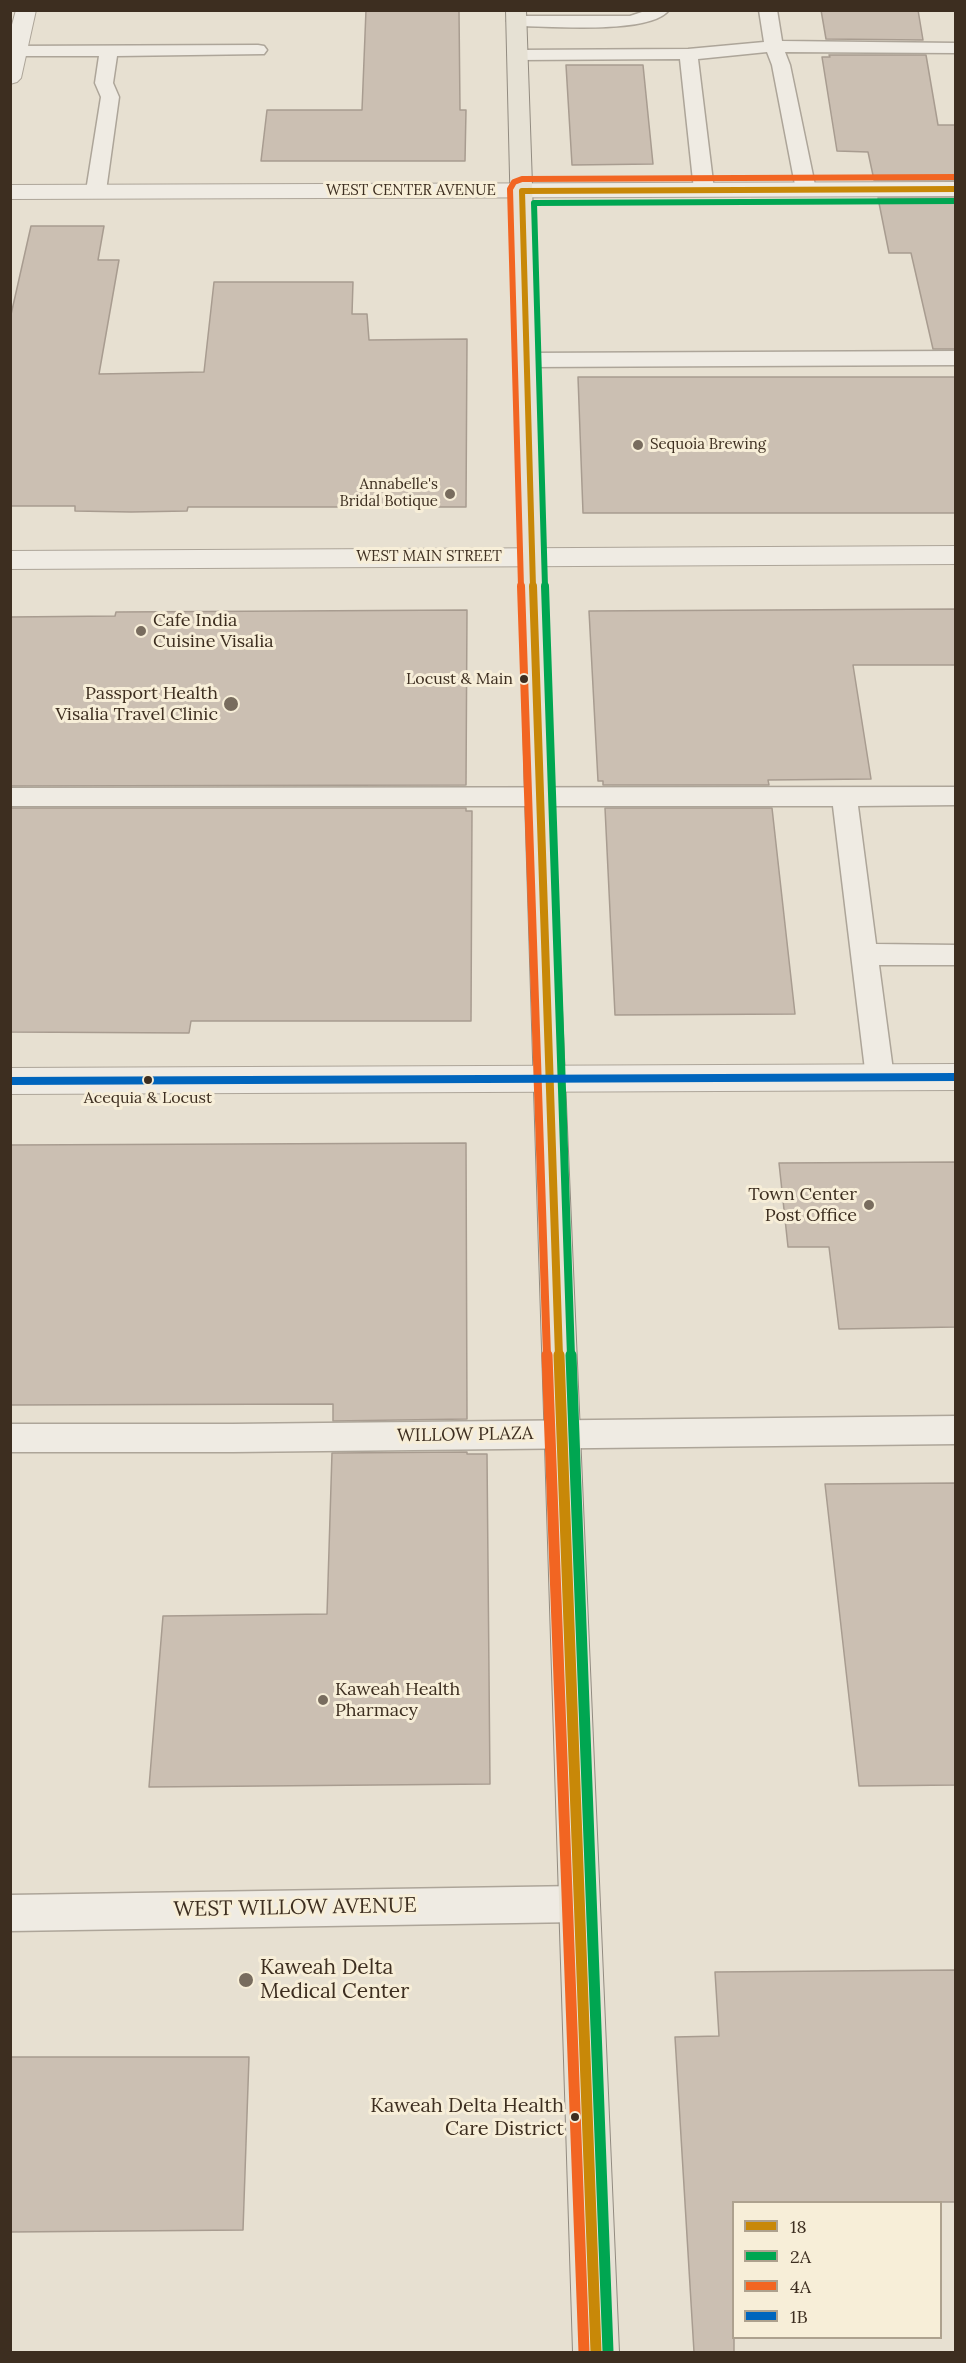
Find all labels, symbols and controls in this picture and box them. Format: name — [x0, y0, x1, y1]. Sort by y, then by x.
street label: WEST CENTER AVENUE — [326, 182, 496, 200]
place label: Sequoia Brewing — [650, 436, 766, 454]
marker: Sequoia Brewing — [631, 438, 645, 452]
place label: Annabelle's Bridal Botique — [339, 476, 438, 511]
marker: Annabelle's Bridal Botique — [443, 487, 457, 501]
street label: WEST MAIN STREET — [356, 548, 502, 566]
place label: Cafe India Cuisine Visalia — [153, 610, 274, 652]
marker: Cafe India Cuisine Visalia — [134, 624, 148, 638]
place label: Locust & Main — [406, 669, 513, 689]
marker: Locust & Main — [518, 673, 530, 685]
place label: Passport Health Visalia Travel Clinic — [55, 683, 218, 726]
marker: Passport Health Visalia Travel Clinic — [222, 695, 240, 713]
marker: Acequia & Locust — [142, 1074, 154, 1086]
place label: Acequia & Locust — [84, 1088, 212, 1108]
place label: Town Center Post Office — [748, 1184, 857, 1226]
marker: Town Center Post Office — [862, 1198, 876, 1212]
street label: WILLOW PLAZA — [397, 1423, 533, 1447]
place label: Kaweah Health Pharmacy — [335, 1679, 460, 1722]
marker: Kaweah Health Pharmacy — [316, 1693, 330, 1707]
street label: WEST WILLOW AVENUE — [173, 1893, 417, 1923]
place label: Kaweah Delta Medical Center — [260, 1955, 409, 2005]
marker: Kaweah Delta Medical Center — [237, 1971, 255, 1989]
place label: Kaweah Delta Health Care District — [370, 2094, 564, 2141]
marker: Kaweah Delta Health Care District — [569, 2111, 581, 2123]
legend — [732, 2201, 942, 2339]
text: 18 — [790, 2215, 807, 2238]
text: 2A — [790, 2245, 811, 2268]
text: 4A — [790, 2275, 811, 2298]
text: 1B — [790, 2305, 808, 2328]

